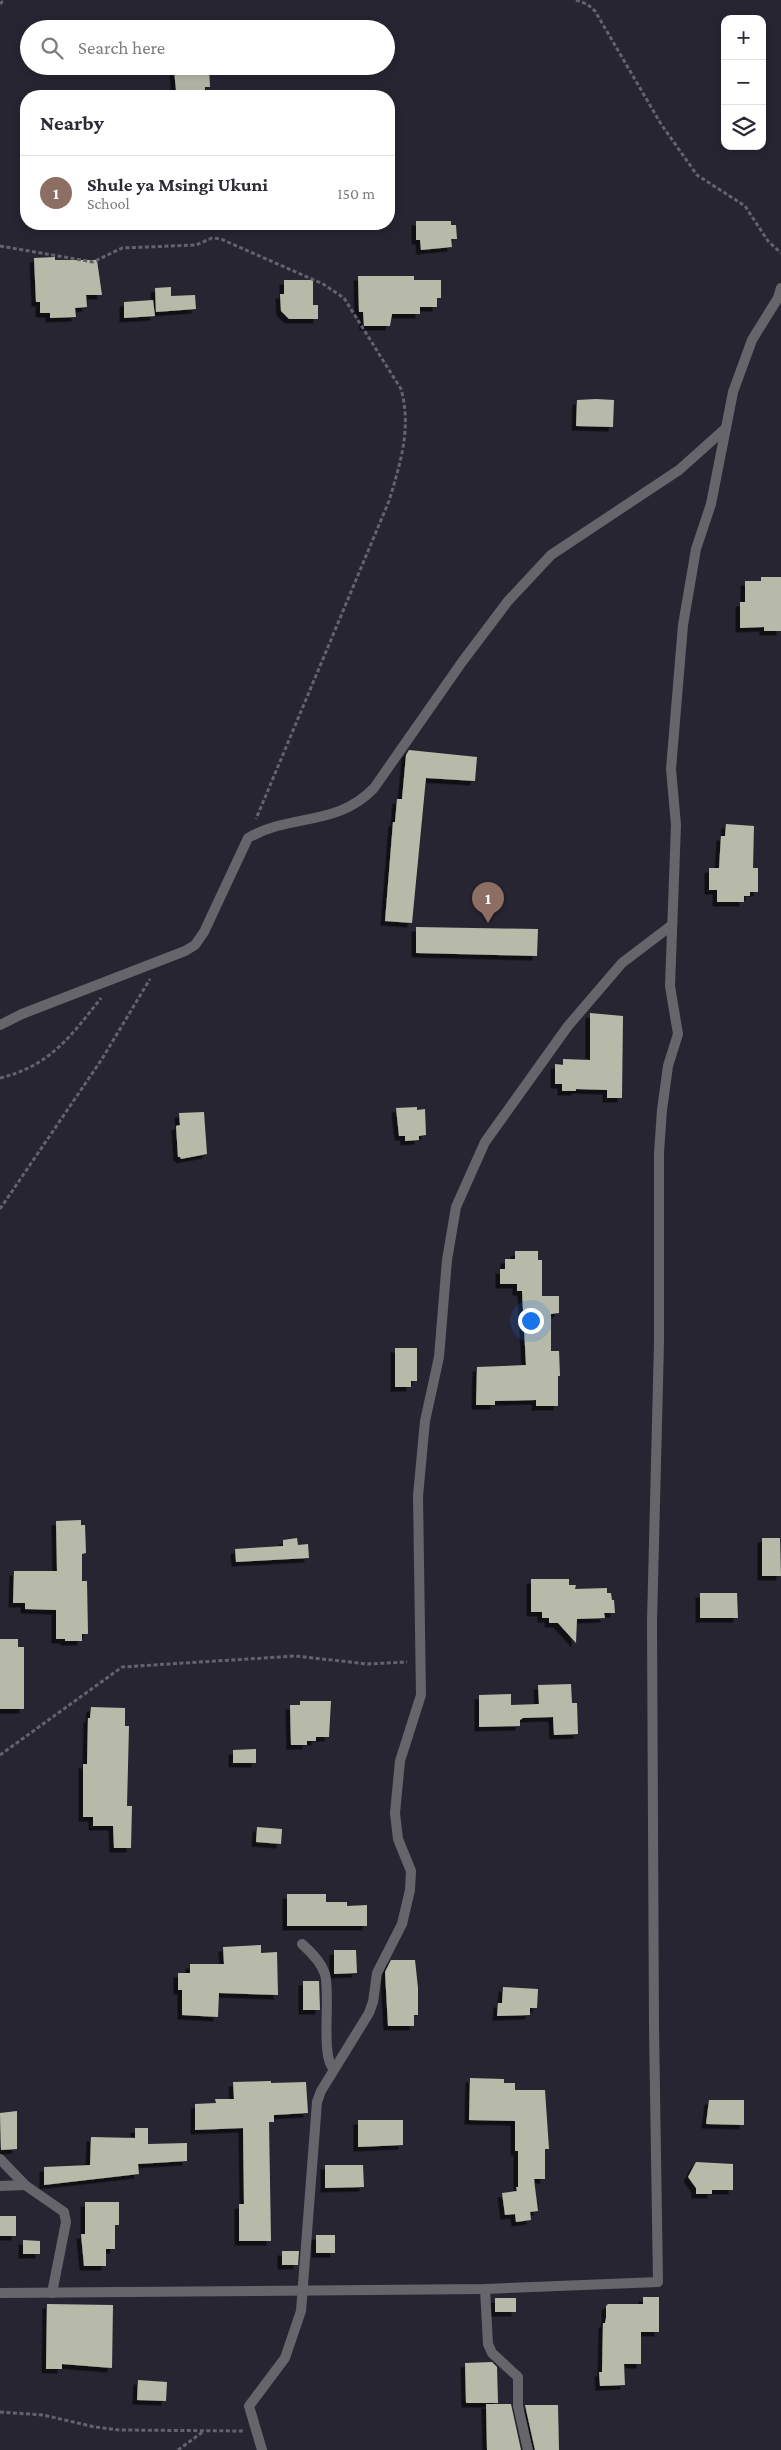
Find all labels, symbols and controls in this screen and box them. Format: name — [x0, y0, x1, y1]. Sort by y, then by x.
map controls — [721, 15, 766, 150]
button: + — [721, 15, 766, 60]
search box — [20, 20, 395, 75]
icon: search — [38, 34, 66, 62]
text: Search here — [78, 37, 165, 58]
button: − — [721, 60, 766, 105]
button: layers — [721, 105, 766, 150]
text: Nearby — [40, 111, 104, 135]
text: Shule ya Msingi Ukuni — [87, 174, 268, 195]
text: 1 — [53, 185, 59, 202]
text: 150 m — [337, 185, 375, 202]
text: School — [87, 195, 130, 212]
pin: 1 — [472, 882, 504, 923]
your location — [518, 1308, 544, 1334]

